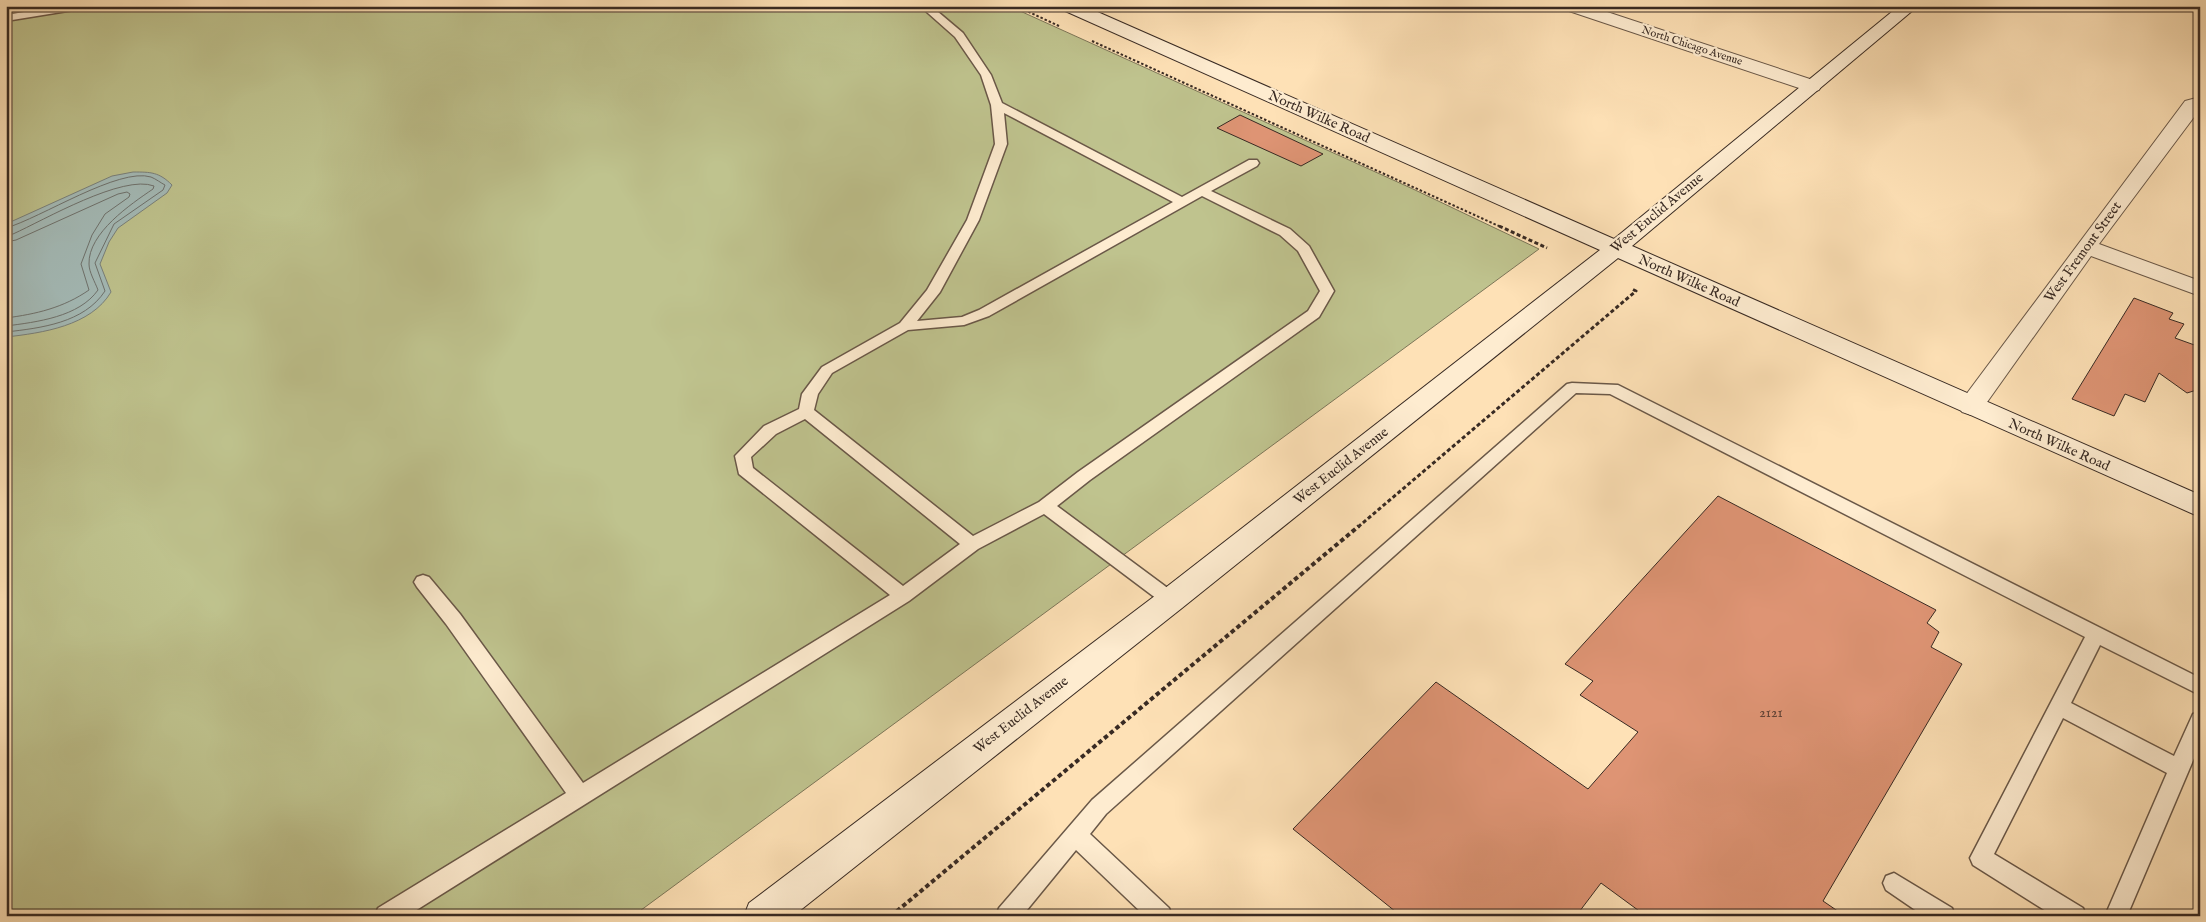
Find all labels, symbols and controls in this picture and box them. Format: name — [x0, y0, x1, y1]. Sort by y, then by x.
street label: North Chicago Avenue — [1640, 23, 1744, 69]
street label: North Wilke Road — [1265, 87, 1373, 148]
street label: West Euclid Avenue — [1607, 169, 1708, 257]
street label: West Fremont Street — [2040, 198, 2126, 306]
street label: North Wilke Road — [1635, 251, 1743, 312]
street label: North Wilke Road — [2005, 415, 2113, 476]
street label: West Euclid Avenue — [1290, 423, 1393, 509]
street label: West Euclid Avenue — [970, 672, 1073, 758]
house number: 2121 — [1759, 704, 1783, 722]

